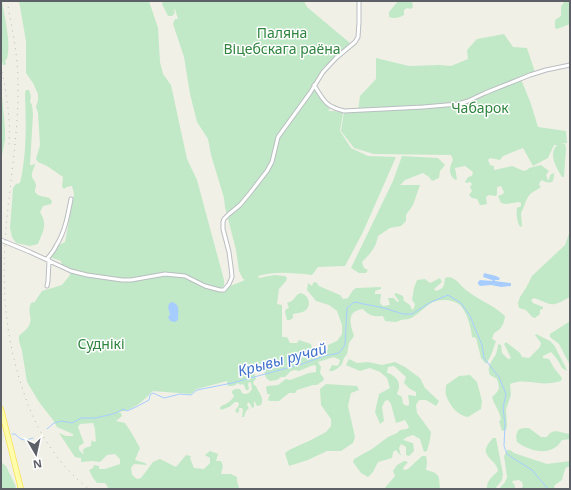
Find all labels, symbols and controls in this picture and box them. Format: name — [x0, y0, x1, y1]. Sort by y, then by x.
park label: Паляна Віцебскага раёна — [223, 23, 341, 58]
park label: Чабарок — [451, 98, 509, 117]
park label: Суднікі — [77, 334, 125, 353]
water label: Крывы ручай — [235, 337, 329, 380]
north arrow — [16, 434, 56, 474]
text: N — [32, 456, 43, 472]

